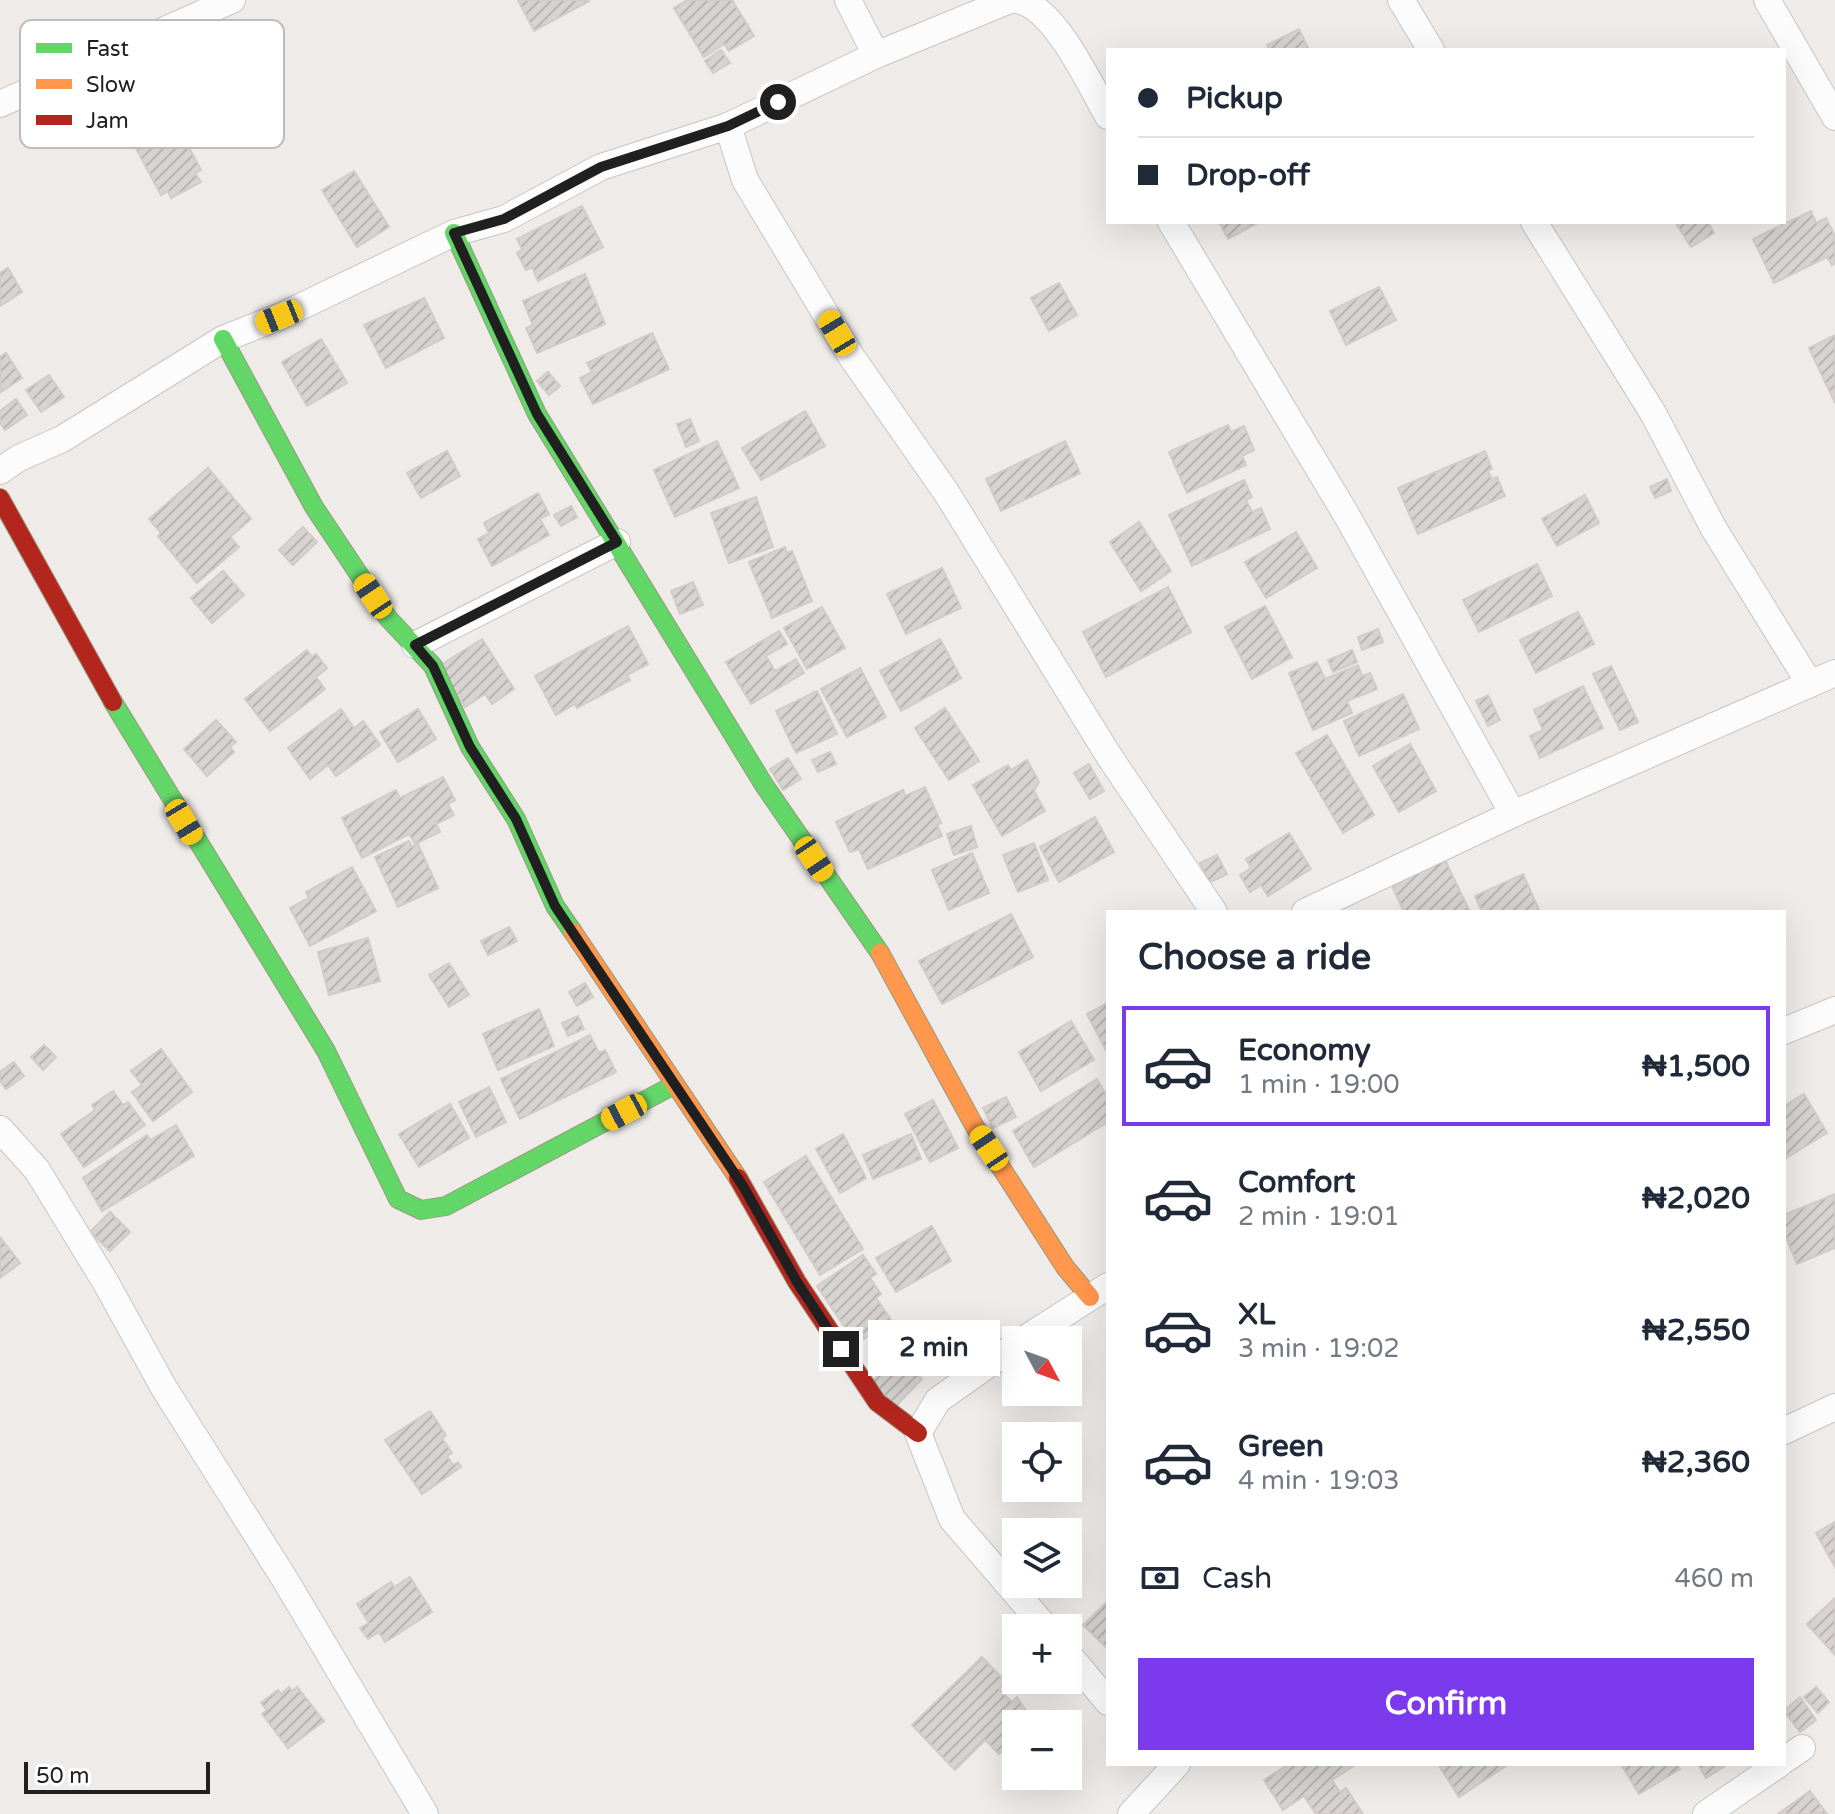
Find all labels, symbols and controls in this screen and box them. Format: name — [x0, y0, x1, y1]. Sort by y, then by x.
legend — [20, 20, 284, 148]
text: Fast — [86, 36, 129, 62]
text: Slow — [86, 72, 136, 98]
text: Pickup — [1186, 80, 1283, 117]
route start — [760, 84, 796, 120]
text: Jam — [86, 108, 129, 134]
text: Drop-off — [1186, 157, 1310, 194]
car — [252, 297, 306, 337]
car — [814, 306, 860, 360]
car — [350, 569, 396, 623]
car — [161, 795, 207, 849]
car — [791, 832, 837, 886]
text: Choose a ride — [1138, 936, 1371, 979]
icon: car — [1142, 1030, 1214, 1102]
text: Economy — [1238, 1032, 1371, 1069]
text: ₦1,500 — [1642, 1048, 1750, 1085]
text: 1 min · 19:00 — [1238, 1069, 1400, 1100]
car — [597, 1090, 651, 1134]
car — [966, 1121, 1012, 1175]
icon: car — [1142, 1162, 1214, 1234]
text: Comfort — [1238, 1164, 1356, 1201]
text: ₦2,020 — [1642, 1180, 1750, 1217]
text: 2 min · 19:01 — [1238, 1201, 1400, 1232]
icon: car — [1142, 1294, 1214, 1366]
text: XL — [1238, 1296, 1275, 1333]
text: ₦2,550 — [1642, 1312, 1750, 1349]
callout: 2 min — [869, 1321, 1001, 1377]
north arrow — [1002, 1326, 1082, 1406]
map controls — [1002, 1326, 1082, 1790]
route end — [823, 1331, 859, 1367]
text: 2 min — [899, 1332, 969, 1363]
text: 3 min · 19:02 — [1238, 1333, 1400, 1364]
button: locate — [1002, 1422, 1082, 1502]
icon: car — [1142, 1426, 1214, 1498]
text: Green — [1238, 1428, 1324, 1465]
text: ₦2,360 — [1642, 1444, 1750, 1481]
text: 4 min · 19:03 — [1238, 1465, 1400, 1496]
button: layers — [1002, 1518, 1082, 1598]
icon: cash — [1138, 1556, 1182, 1600]
text: Cash — [1202, 1560, 1272, 1597]
text: 460 m — [1674, 1563, 1754, 1594]
button: + — [1002, 1614, 1082, 1694]
button: Confirm — [1138, 1658, 1754, 1750]
button: − — [1002, 1710, 1082, 1790]
scale bar — [24, 1758, 210, 1794]
text: 50 m — [36, 1763, 90, 1789]

